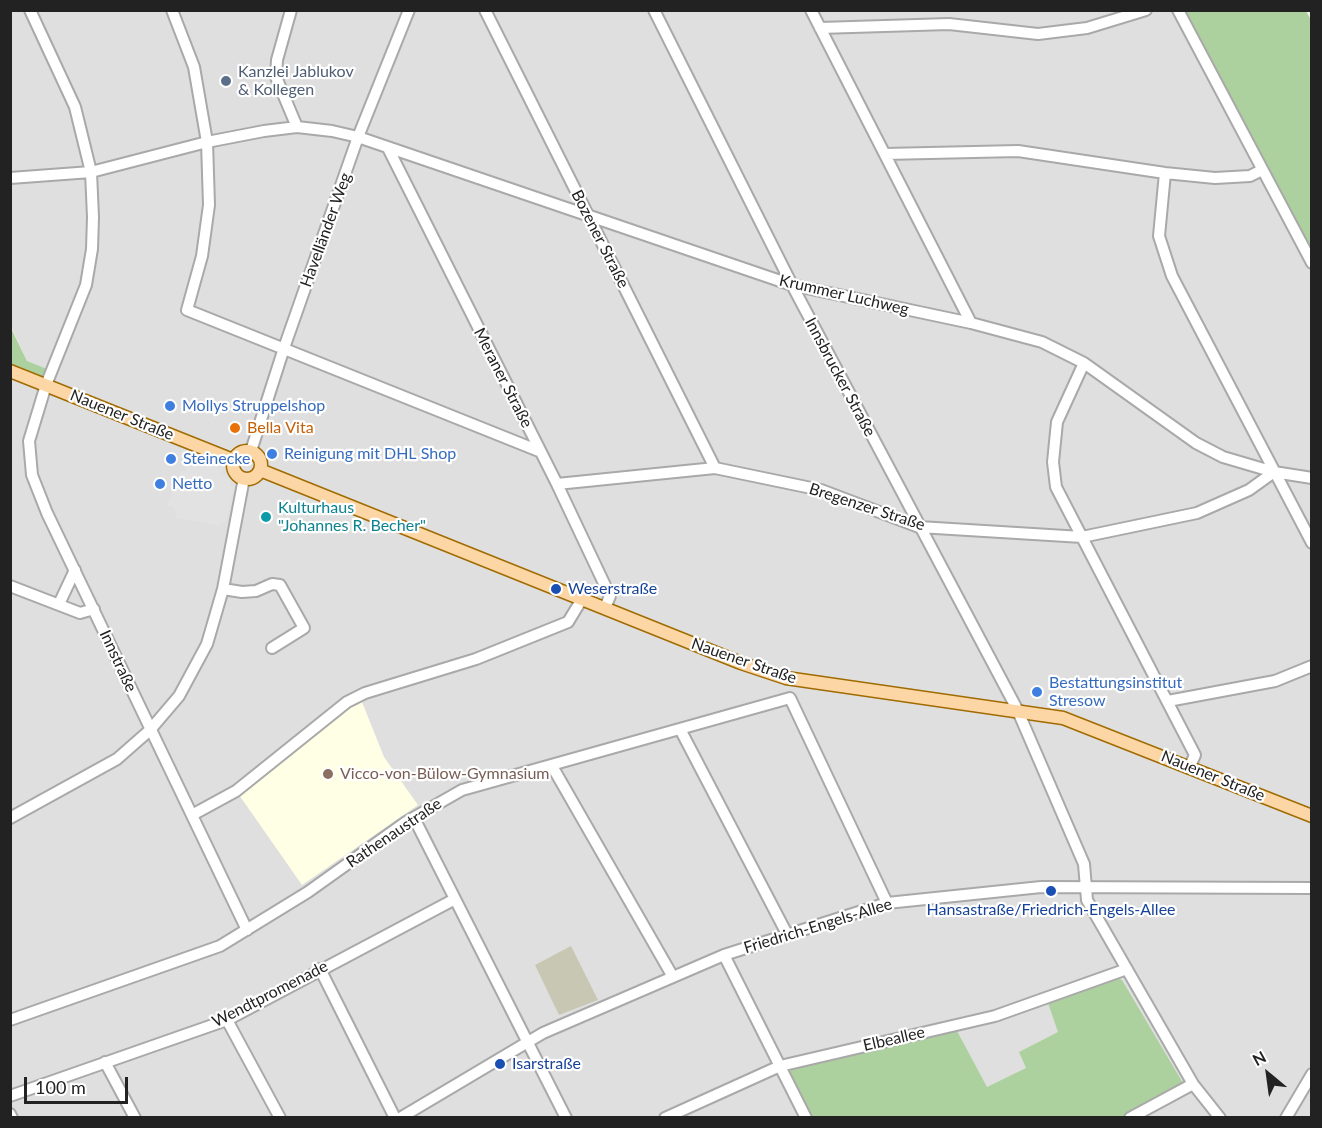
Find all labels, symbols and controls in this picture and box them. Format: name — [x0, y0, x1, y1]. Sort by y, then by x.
place label: Kanzlei Jablukov & Kollegen — [238, 62, 354, 100]
marker: Kanzlei Jablukov & Kollegen — [219, 74, 233, 88]
street label: Havelländer Weg — [296, 170, 356, 290]
street label: Bozener Straße — [567, 187, 633, 291]
street label: Krummer Luchweg — [777, 271, 911, 319]
street label: Innsbrucker Straße — [801, 314, 879, 440]
street label: Meraner Straße — [470, 325, 536, 431]
street label: Nauener Straße — [67, 385, 177, 445]
place label: Mollys Struppelshop — [182, 396, 325, 416]
marker: Mollys Struppelshop — [163, 399, 177, 413]
place label: Bella Vita — [247, 418, 314, 438]
marker: Bella Vita — [228, 421, 242, 435]
place label: Reinigung mit DHL Shop — [284, 444, 456, 464]
marker: Reinigung mit DHL Shop — [265, 447, 279, 461]
place label: Steinecke — [183, 449, 250, 469]
marker: Steinecke — [164, 452, 178, 466]
place label: Netto — [172, 474, 212, 494]
marker: Netto — [153, 477, 167, 491]
street label: Bregenzer Straße — [807, 479, 927, 535]
place label: Kulturhaus "Johannes R. Becher" — [278, 498, 426, 536]
marker: Kulturhaus "Johannes R. Becher" — [259, 510, 273, 524]
place label: Weserstraße — [568, 579, 657, 599]
marker: Weserstraße — [549, 582, 563, 596]
street label: Innstraße — [95, 627, 141, 695]
street label: Nauener Straße — [689, 634, 799, 688]
place label: Bestattungsinstitut Stresow — [1049, 673, 1182, 711]
marker: Bestattungsinstitut Stresow — [1030, 685, 1044, 699]
street label: Nauener Straße — [1158, 746, 1268, 806]
place label: Vicco-von-Bülow-Gymnasium — [340, 764, 550, 784]
marker: Vicco-von-Bülow-Gymnasium — [321, 767, 335, 781]
street label: Rathenaustraße — [343, 794, 445, 872]
marker: Hansastraße/Friedrich-Engels-Allee — [1044, 884, 1058, 898]
street label: Friedrich-Engels-Allee — [742, 894, 894, 958]
place label: Hansastraße/Friedrich-Engels-Allee — [926, 900, 1176, 920]
street label: Wendtpromenade — [209, 957, 331, 1031]
street label: Elbeallee — [861, 1023, 927, 1055]
north arrow — [1238, 1044, 1298, 1104]
text: N — [1249, 1047, 1269, 1069]
place label: Isarstraße — [512, 1054, 581, 1074]
marker: Isarstraße — [493, 1057, 507, 1071]
scale bar — [27, 1065, 130, 1103]
text: 100 m — [35, 1076, 86, 1098]

